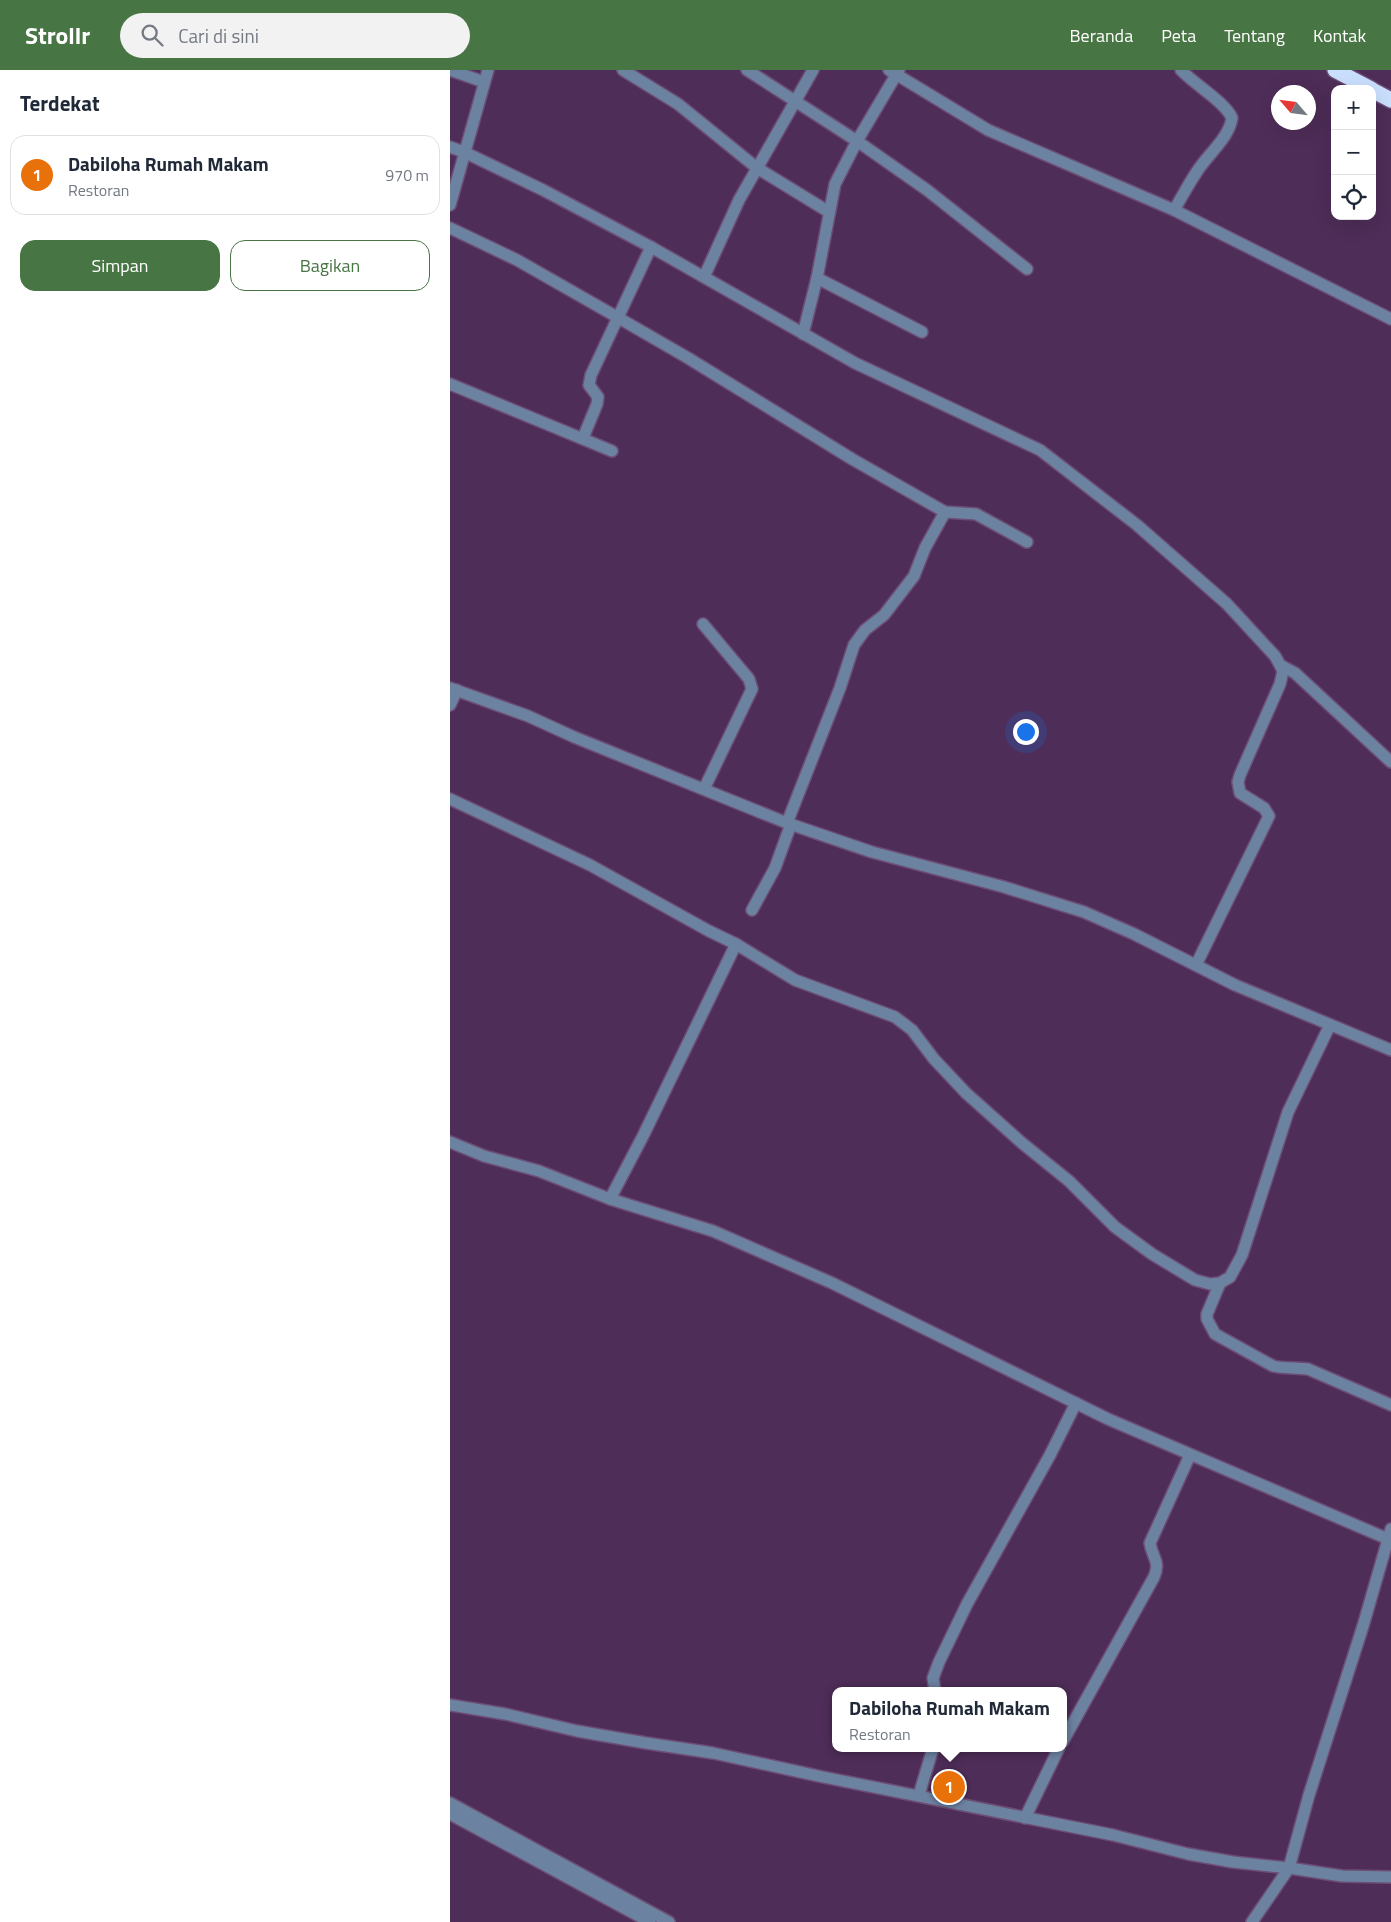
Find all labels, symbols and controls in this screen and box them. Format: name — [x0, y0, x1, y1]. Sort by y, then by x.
search box — [120, 13, 470, 58]
text: Strollr — [25, 17, 90, 53]
icon: search — [138, 21, 166, 49]
text: Cari di sini — [178, 21, 259, 50]
text: Beranda — [1070, 22, 1133, 49]
text: Peta — [1161, 22, 1196, 49]
text: Tentang — [1224, 22, 1285, 49]
text: Kontak — [1313, 22, 1366, 49]
north arrow — [1271, 85, 1316, 130]
map controls — [1331, 85, 1376, 220]
button: + — [1331, 85, 1376, 130]
text: Terdekat — [20, 87, 100, 119]
button: − — [1331, 130, 1376, 175]
text: Dabiloha Rumah Makam — [68, 149, 269, 178]
text: 1 — [33, 163, 41, 187]
text: 970 m — [385, 163, 429, 187]
button: locate — [1331, 175, 1376, 220]
text: Restoran — [68, 178, 129, 202]
button: Simpan — [20, 240, 220, 291]
button: Bagikan — [230, 240, 430, 291]
your location — [1013, 719, 1039, 745]
popup — [832, 1687, 1067, 1752]
text: Dabiloha Rumah Makam — [849, 1693, 1050, 1722]
text: Restoran — [849, 1722, 911, 1746]
pin: 1 — [933, 1768, 965, 1806]

